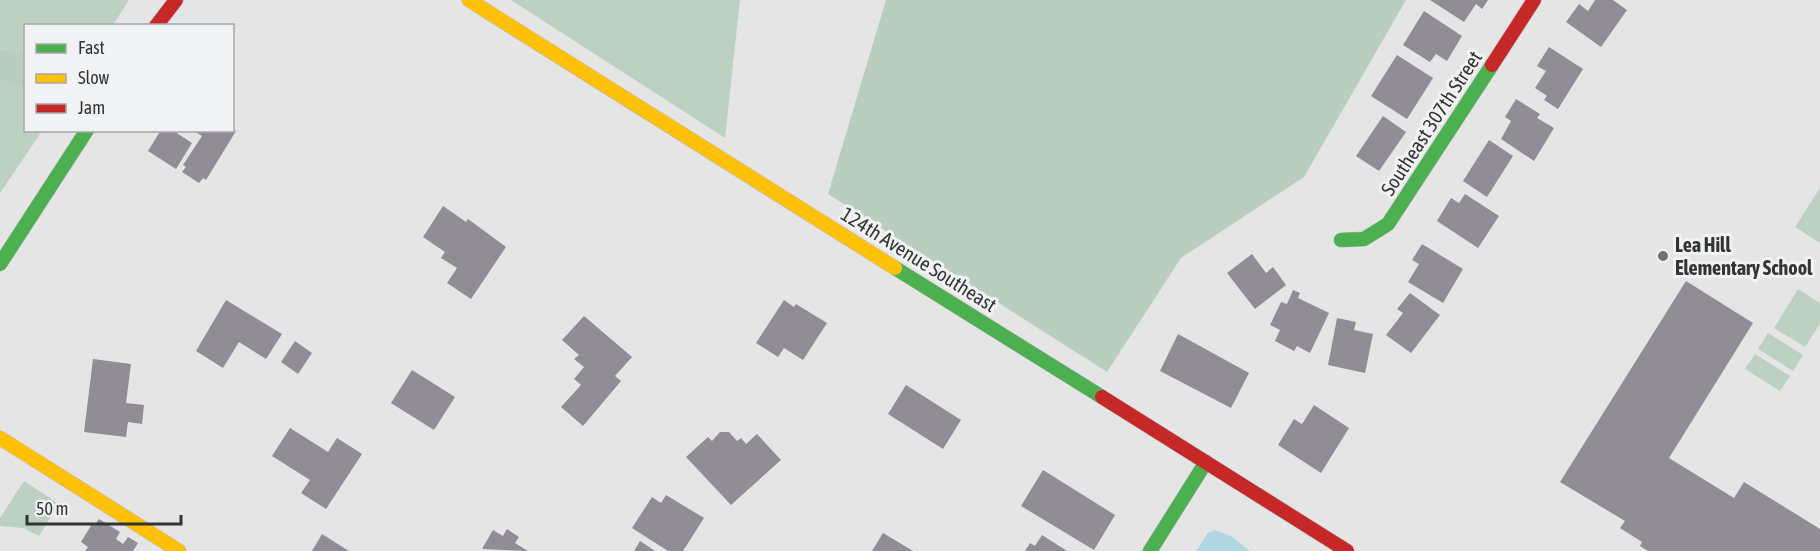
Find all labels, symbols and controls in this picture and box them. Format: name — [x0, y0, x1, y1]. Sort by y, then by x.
legend — [24, 24, 234, 132]
text: Fast — [78, 37, 105, 58]
street label: Southeast 307th Street — [1376, 46, 1486, 199]
text: Slow — [78, 67, 109, 88]
text: Jam — [78, 97, 105, 118]
street label: 124th Avenue Southeast — [837, 202, 1001, 316]
place label: Lea Hill Elementary School — [1675, 233, 1813, 279]
marker: Lea Hill Elementary School — [1656, 249, 1670, 263]
scale bar — [27, 488, 182, 526]
text: 50 m — [36, 498, 68, 519]

